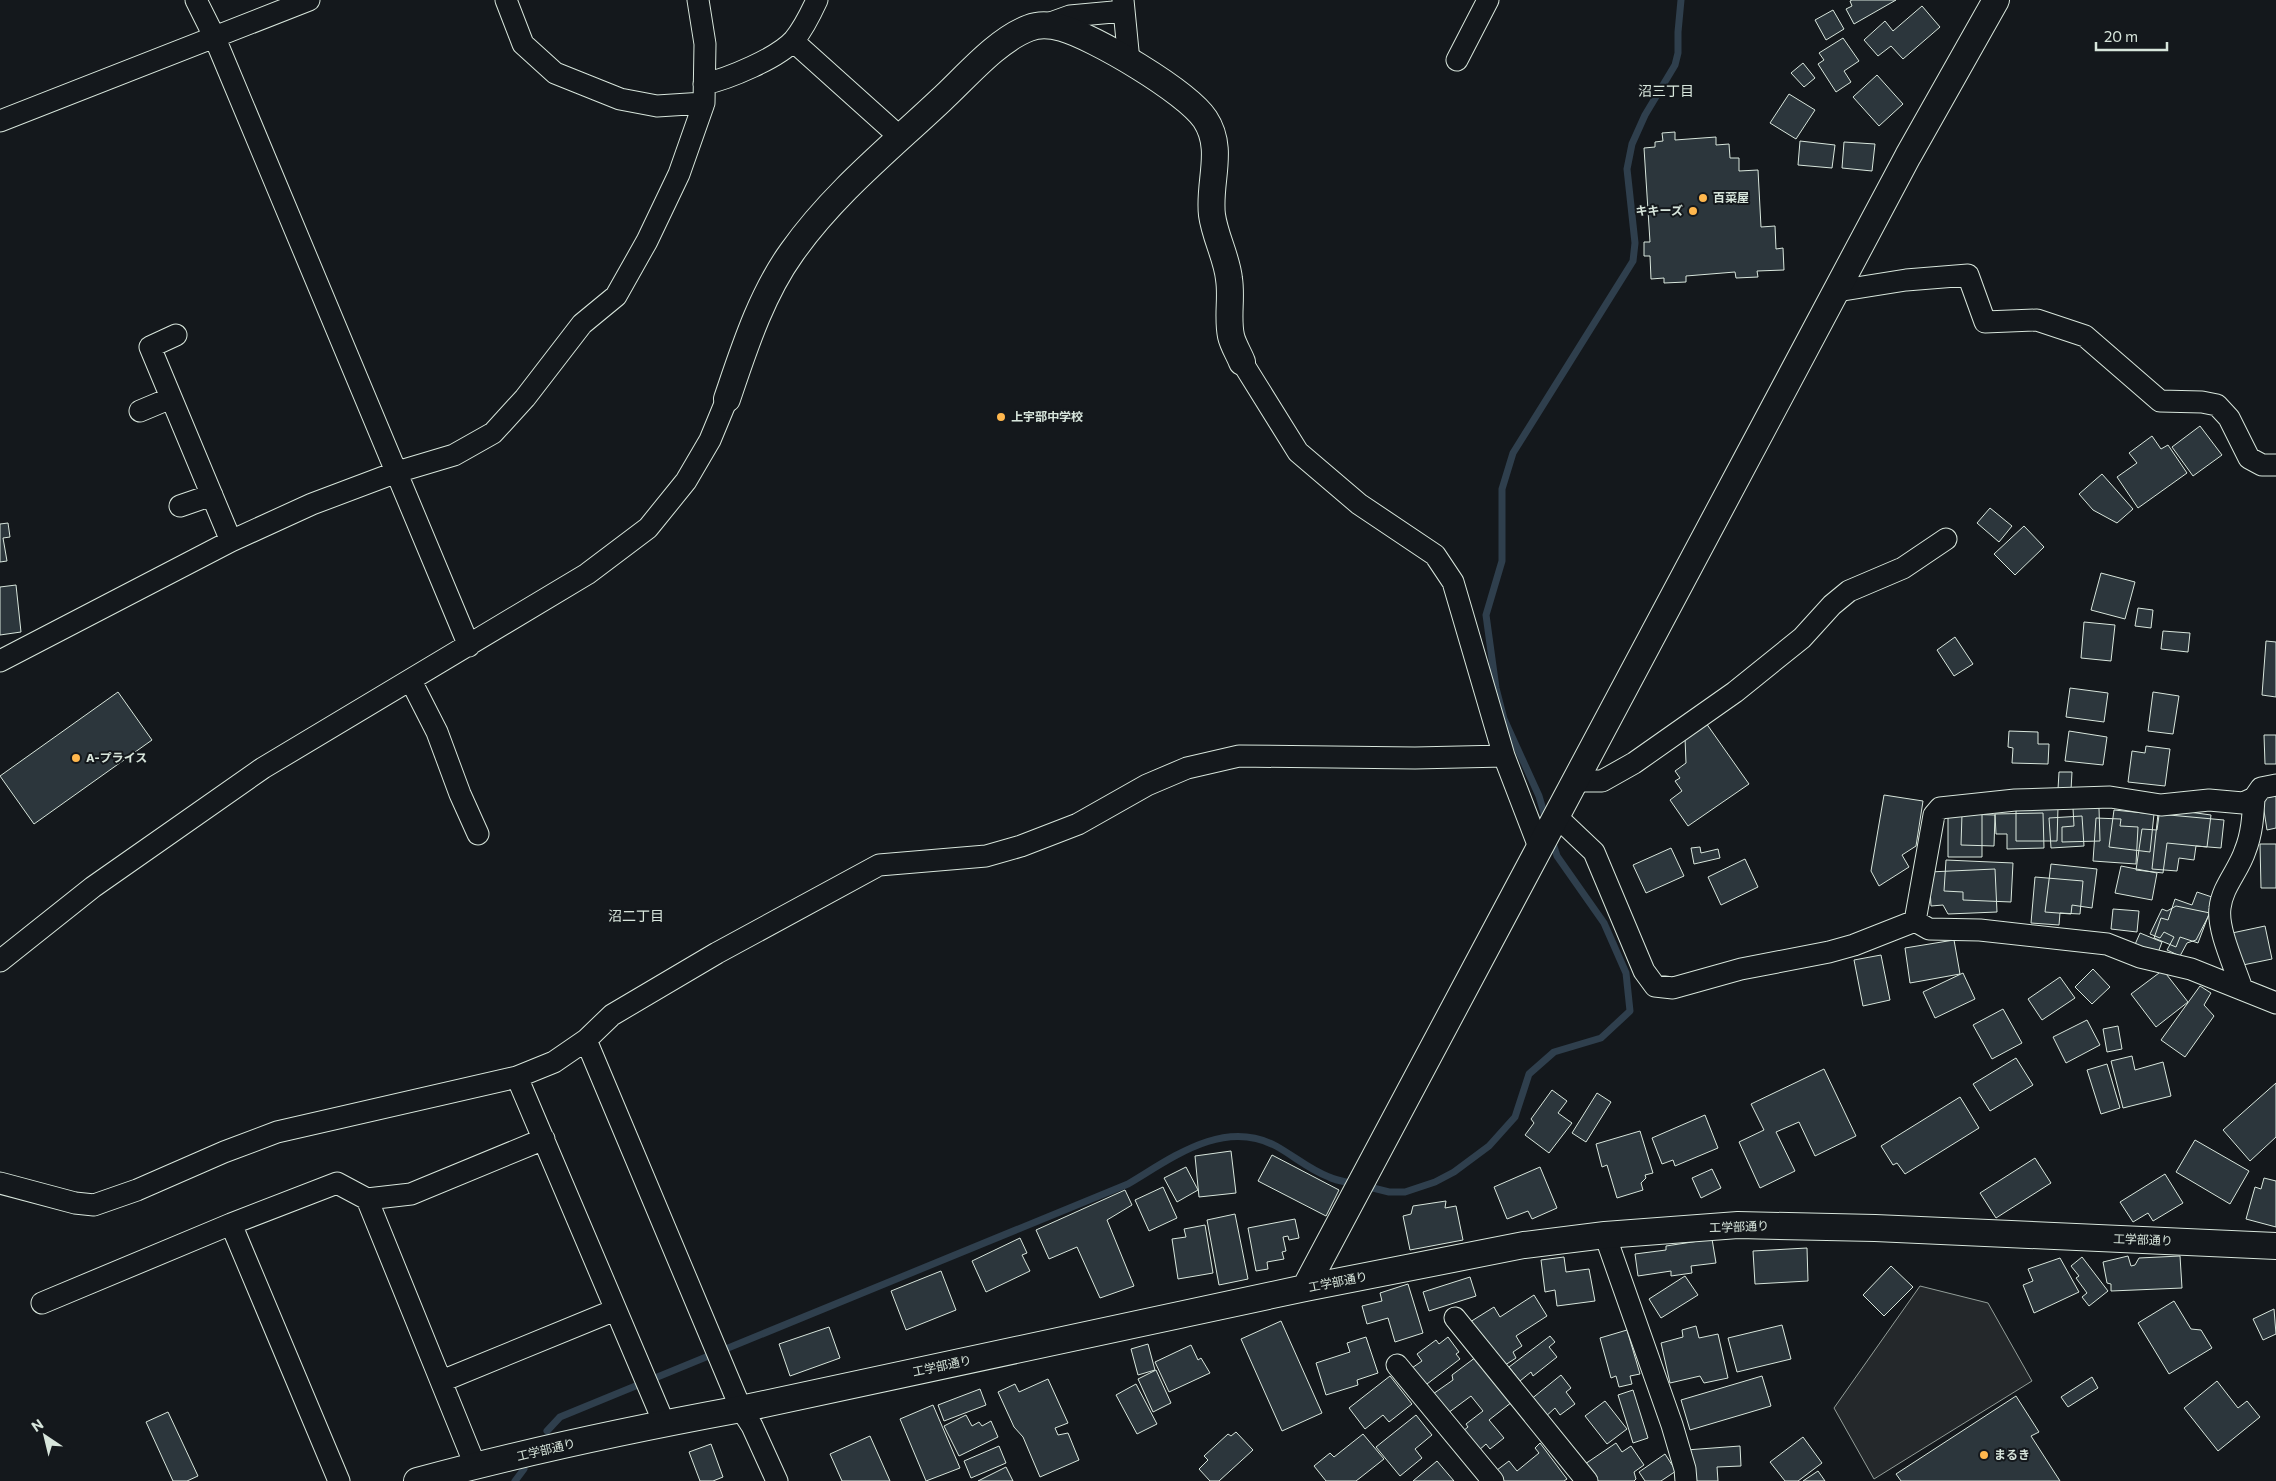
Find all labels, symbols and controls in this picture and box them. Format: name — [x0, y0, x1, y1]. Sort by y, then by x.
scale bar — [2096, 20, 2167, 52]
text: 20 m — [2104, 27, 2138, 45]
district label: 沼三丁目 — [1638, 82, 1694, 99]
place label: 百菜屋 — [1713, 190, 1749, 204]
marker: 百菜屋 — [1697, 192, 1709, 204]
place label: キキーズ — [1636, 203, 1683, 217]
marker: キキーズ — [1687, 205, 1699, 217]
place label: 上宇部中学校 — [1011, 409, 1083, 423]
marker: 上宇部中学校 — [995, 411, 1007, 423]
place label: A-プライス — [86, 750, 147, 764]
marker: A-プライス — [70, 752, 82, 764]
district label: 沼二丁目 — [608, 907, 664, 924]
street label: 工学部通り — [1709, 1218, 1769, 1234]
street label: 工学部通り — [2113, 1231, 2173, 1247]
street label: 工学部通り — [1307, 1268, 1369, 1294]
street label: 工学部通り — [911, 1352, 973, 1378]
north arrow — [20, 1411, 70, 1461]
text: N — [28, 1415, 46, 1435]
street label: 工学部通り — [515, 1435, 577, 1463]
place label: まるき — [1994, 1447, 2030, 1461]
marker: まるき — [1978, 1449, 1990, 1461]

